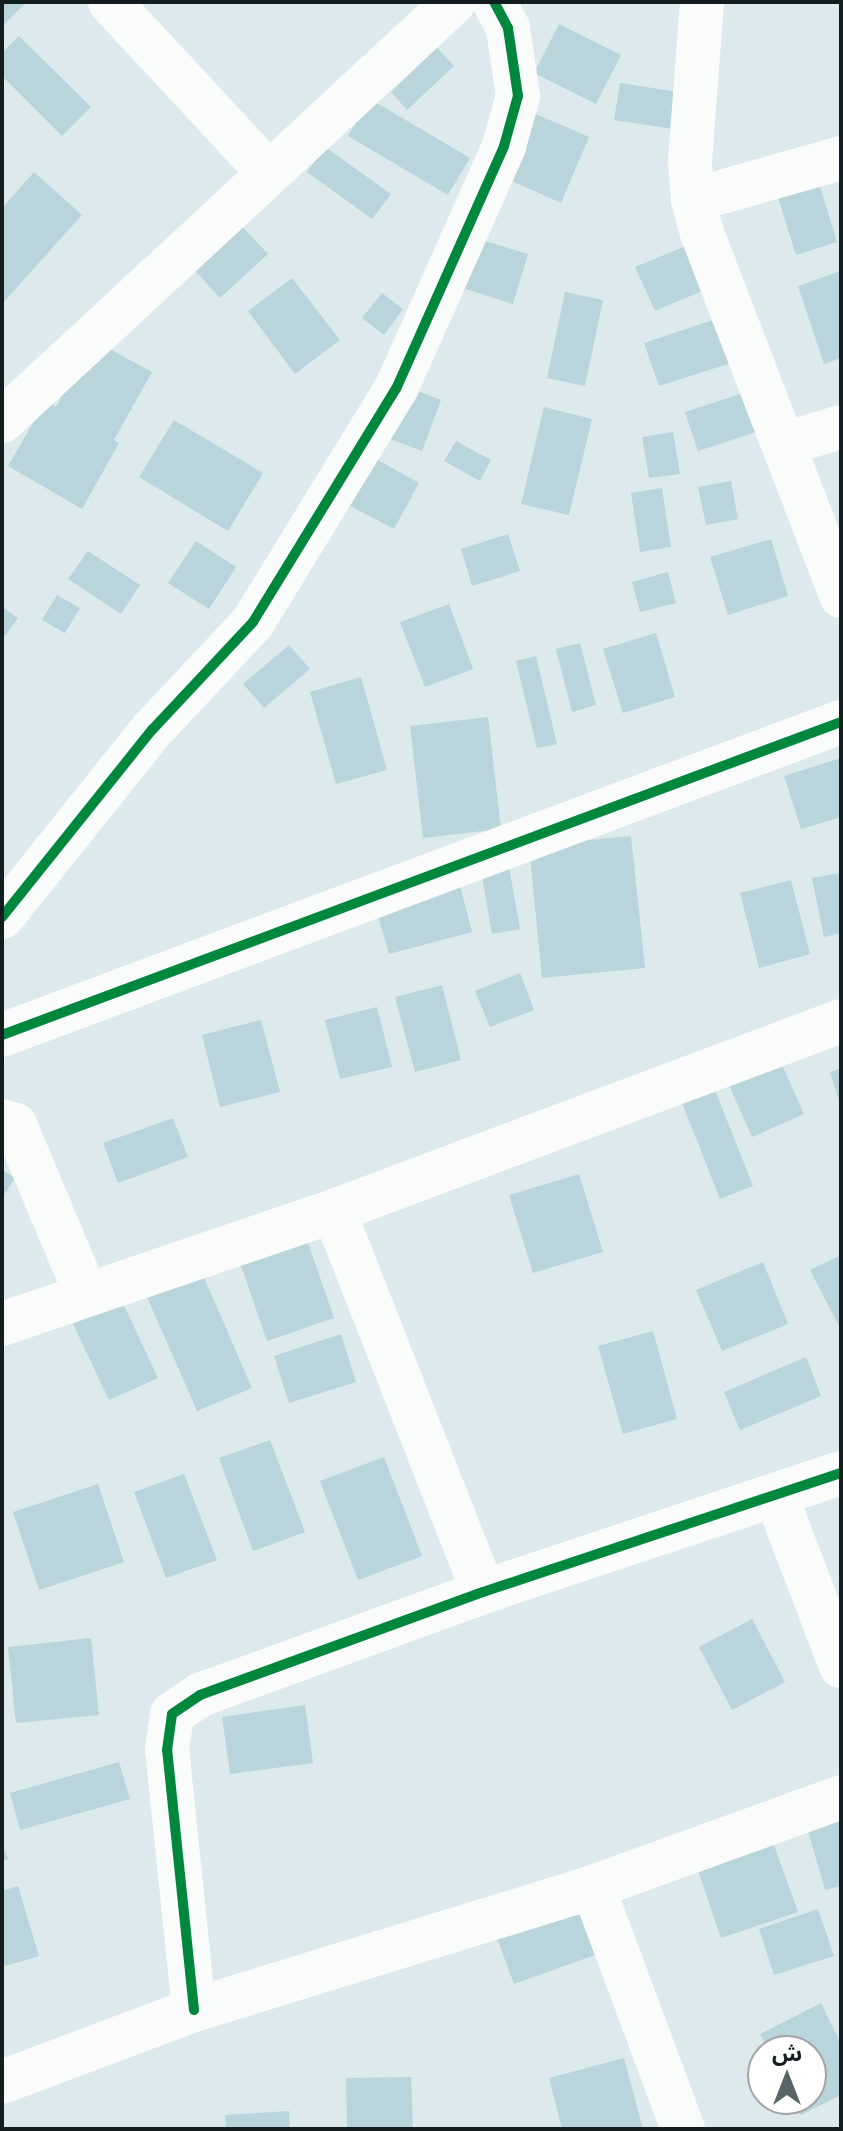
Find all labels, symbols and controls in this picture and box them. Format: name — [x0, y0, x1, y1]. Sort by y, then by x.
north arrow — [747, 2035, 827, 2115]
text: ش — [772, 2040, 802, 2066]

